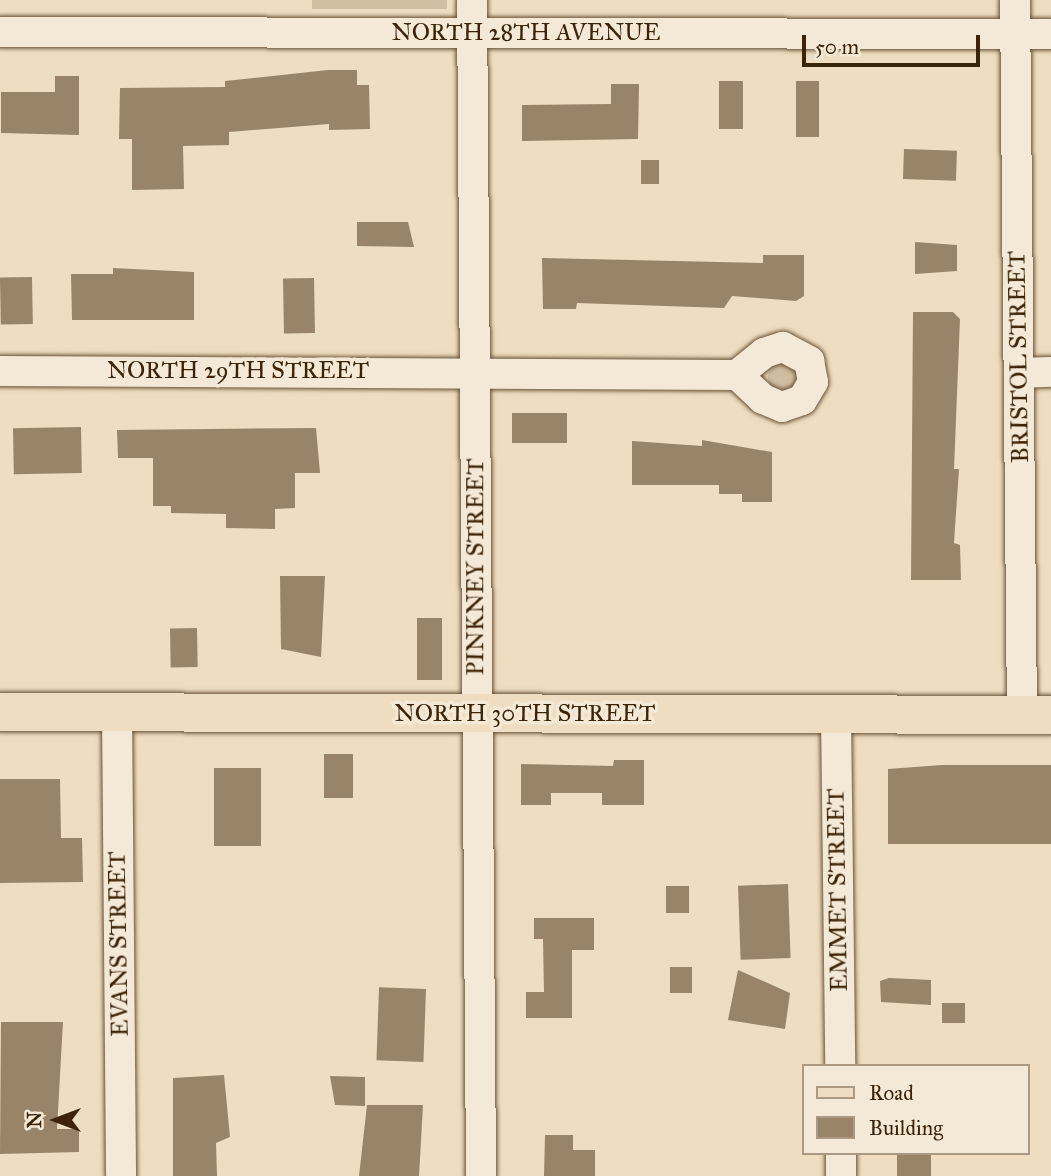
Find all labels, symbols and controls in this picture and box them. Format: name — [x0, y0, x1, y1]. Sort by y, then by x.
street label: NORTH 28TH AVENUE — [392, 19, 660, 47]
scale bar — [806, 21, 984, 65]
text: 50 m — [815, 34, 859, 60]
street label: BRISTOL STREET — [1003, 251, 1035, 463]
street label: NORTH 29TH STREET — [107, 357, 369, 385]
street label: PINKNEY STREET — [462, 458, 490, 676]
street label: NORTH 30TH STREET — [394, 700, 656, 728]
street label: EMMET STREET — [822, 788, 854, 992]
street label: EVANS STREET — [103, 851, 135, 1037]
legend — [802, 1064, 1030, 1155]
text: Road — [869, 1080, 914, 1106]
north arrow — [21, 1085, 91, 1155]
text: N — [23, 1112, 46, 1128]
text: Building — [869, 1115, 943, 1141]

